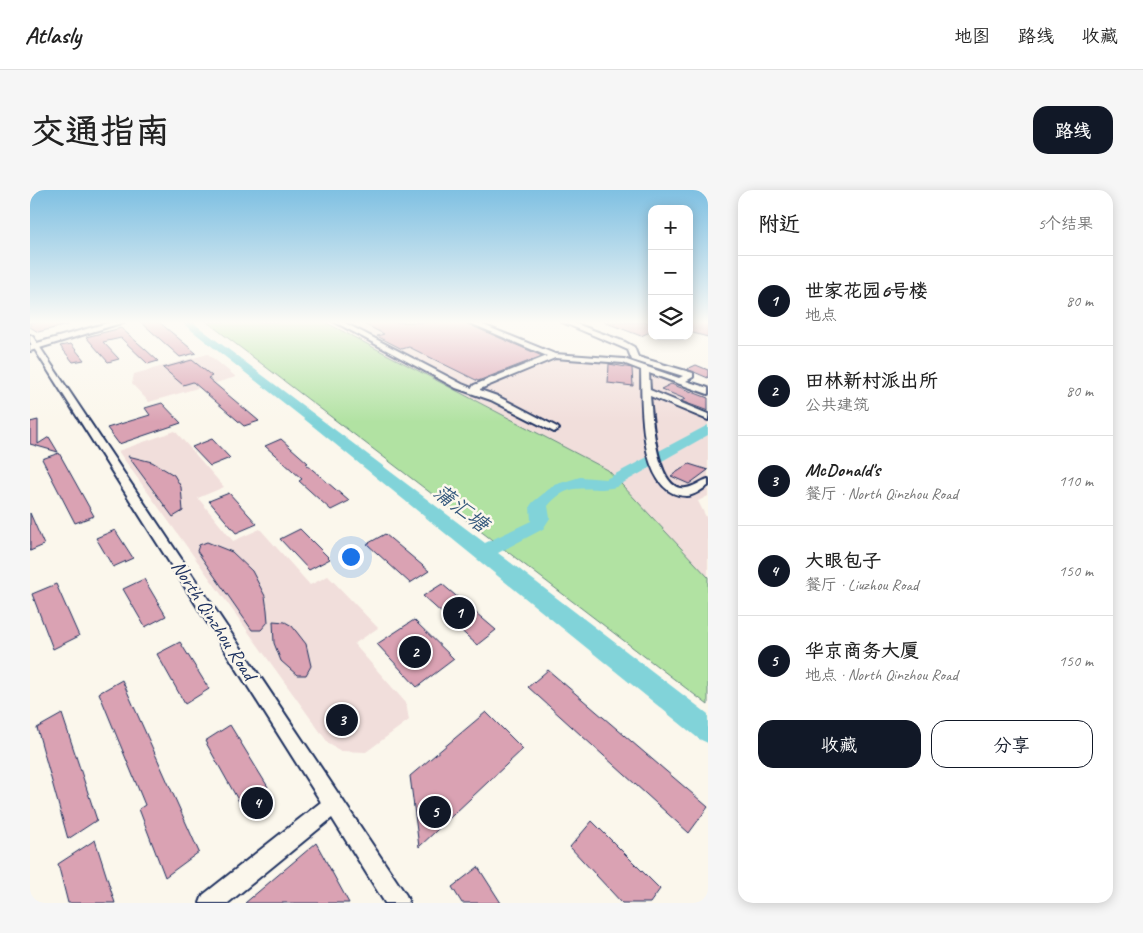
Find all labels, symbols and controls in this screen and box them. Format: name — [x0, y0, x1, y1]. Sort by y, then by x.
text: Atlasly — [25, 20, 81, 50]
text: 地图 — [954, 25, 990, 47]
text: 路线 — [1018, 25, 1054, 47]
text: 收藏 — [1082, 25, 1118, 47]
button: 路线 — [1033, 106, 1113, 154]
text: 交通指南 — [30, 109, 170, 154]
map controls — [648, 205, 693, 340]
button: + — [648, 205, 693, 250]
text: 附近 — [758, 211, 800, 237]
text: 5个结果 — [1038, 214, 1093, 234]
button: − — [648, 250, 693, 295]
text: 世家花园6号楼 — [805, 279, 928, 303]
text: 1 — [770, 291, 778, 311]
text: 80 m — [1066, 291, 1093, 311]
button: layers — [648, 295, 693, 340]
text: 地点 — [805, 305, 837, 325]
text: 田林新村派出所 — [805, 369, 938, 393]
text: 2 — [770, 381, 778, 401]
text: 80 m — [1066, 381, 1093, 401]
text: 公共建筑 — [805, 395, 869, 415]
text: McDonald's — [805, 458, 880, 482]
text: 3 — [770, 471, 778, 491]
text: 110 m — [1059, 471, 1093, 491]
water label: 蒲汇塘 — [428, 478, 495, 539]
text: 餐厅 · North Qinzhou Road — [805, 484, 958, 504]
your location — [338, 544, 364, 570]
text: 大眼包子 — [805, 549, 881, 573]
street label: North Qinzhou Road — [166, 555, 264, 687]
text: 4 — [770, 561, 778, 581]
text: 150 m — [1059, 561, 1093, 581]
text: 餐厅 · Liuzhou Road — [805, 575, 918, 595]
pin: 1 — [443, 594, 475, 632]
pin: 2 — [399, 633, 431, 671]
text: 华京商务大厦 — [805, 639, 919, 663]
text: 5 — [771, 651, 777, 671]
text: 150 m — [1059, 651, 1093, 671]
text: 地点 · North Qinzhou Road — [805, 665, 958, 685]
pin: 3 — [326, 701, 358, 739]
button: 收藏 — [758, 720, 921, 768]
button: 分享 — [931, 720, 1093, 768]
pin: 4 — [241, 784, 273, 822]
pin: 5 — [419, 793, 451, 831]

